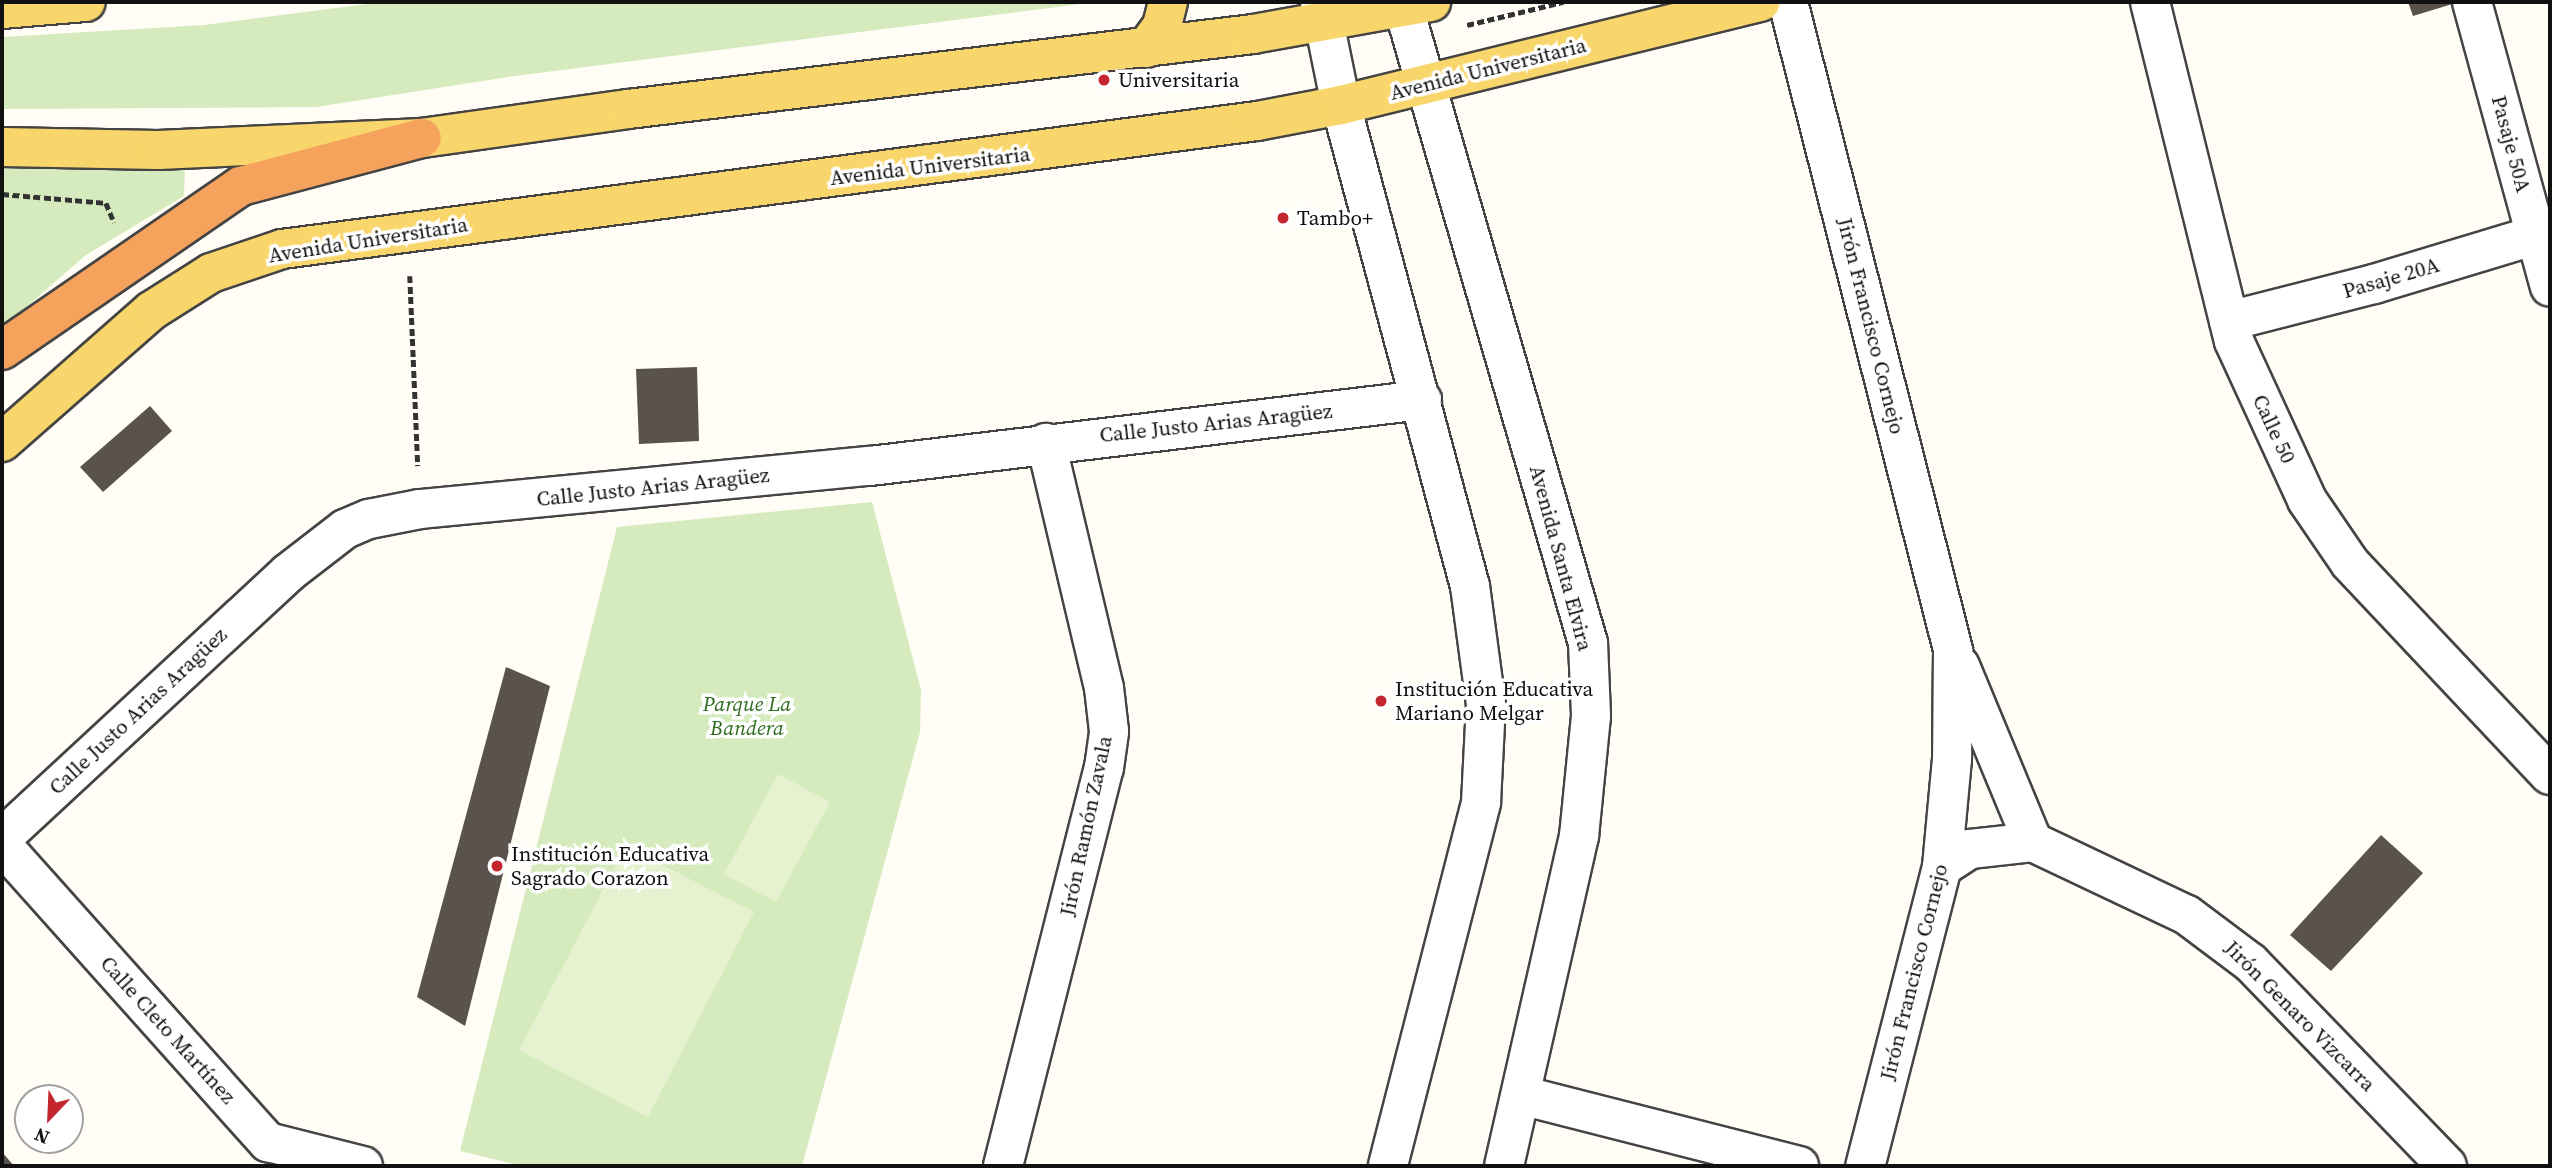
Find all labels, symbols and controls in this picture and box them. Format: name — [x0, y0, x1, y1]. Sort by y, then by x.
street label: Avenida Universitaria — [1387, 32, 1589, 106]
place label: Universitaria — [1118, 67, 1239, 93]
marker: Universitaria — [1096, 72, 1112, 88]
street label: Pasaje 50A — [2486, 93, 2536, 195]
street label: Avenida Universitaria — [829, 141, 1031, 191]
place label: Tambo+ — [1297, 205, 1373, 231]
marker: Tambo+ — [1275, 210, 1291, 226]
street label: Avenida Universitaria — [267, 212, 469, 268]
street label: Jirón Francisco Cornejo — [1832, 215, 1910, 437]
street label: Pasaje 20A — [2340, 252, 2442, 304]
street label: Calle 50 — [2247, 391, 2301, 467]
street label: Calle Justo Arias Aragüez — [1098, 398, 1334, 448]
street label: Calle Justo Arias Aragüez — [535, 462, 771, 512]
street label: Avenida Santa Elvira — [1524, 462, 1598, 654]
street label: Calle Justo Arias Aragüez — [44, 622, 232, 800]
place label: Institución Educativa Mariano Melgar — [1395, 676, 1593, 726]
park label: Parque La Bandera — [703, 691, 791, 741]
marker: Institución Educativa Mariano Melgar — [1373, 693, 1389, 709]
street label: Jirón Ramón Zavala — [1055, 734, 1117, 918]
place label: Institución Educativa Sagrado Corazon — [511, 841, 709, 891]
marker: Institución Educativa Sagrado Corazon — [489, 858, 505, 874]
street label: Jirón Francisco Cornejo — [1875, 861, 1953, 1083]
street label: Jirón Genaro Vizcarra — [2219, 935, 2381, 1097]
street label: Calle Cleto Martínez — [95, 951, 241, 1109]
north arrow — [14, 1084, 84, 1154]
text: N — [30, 1122, 53, 1151]

